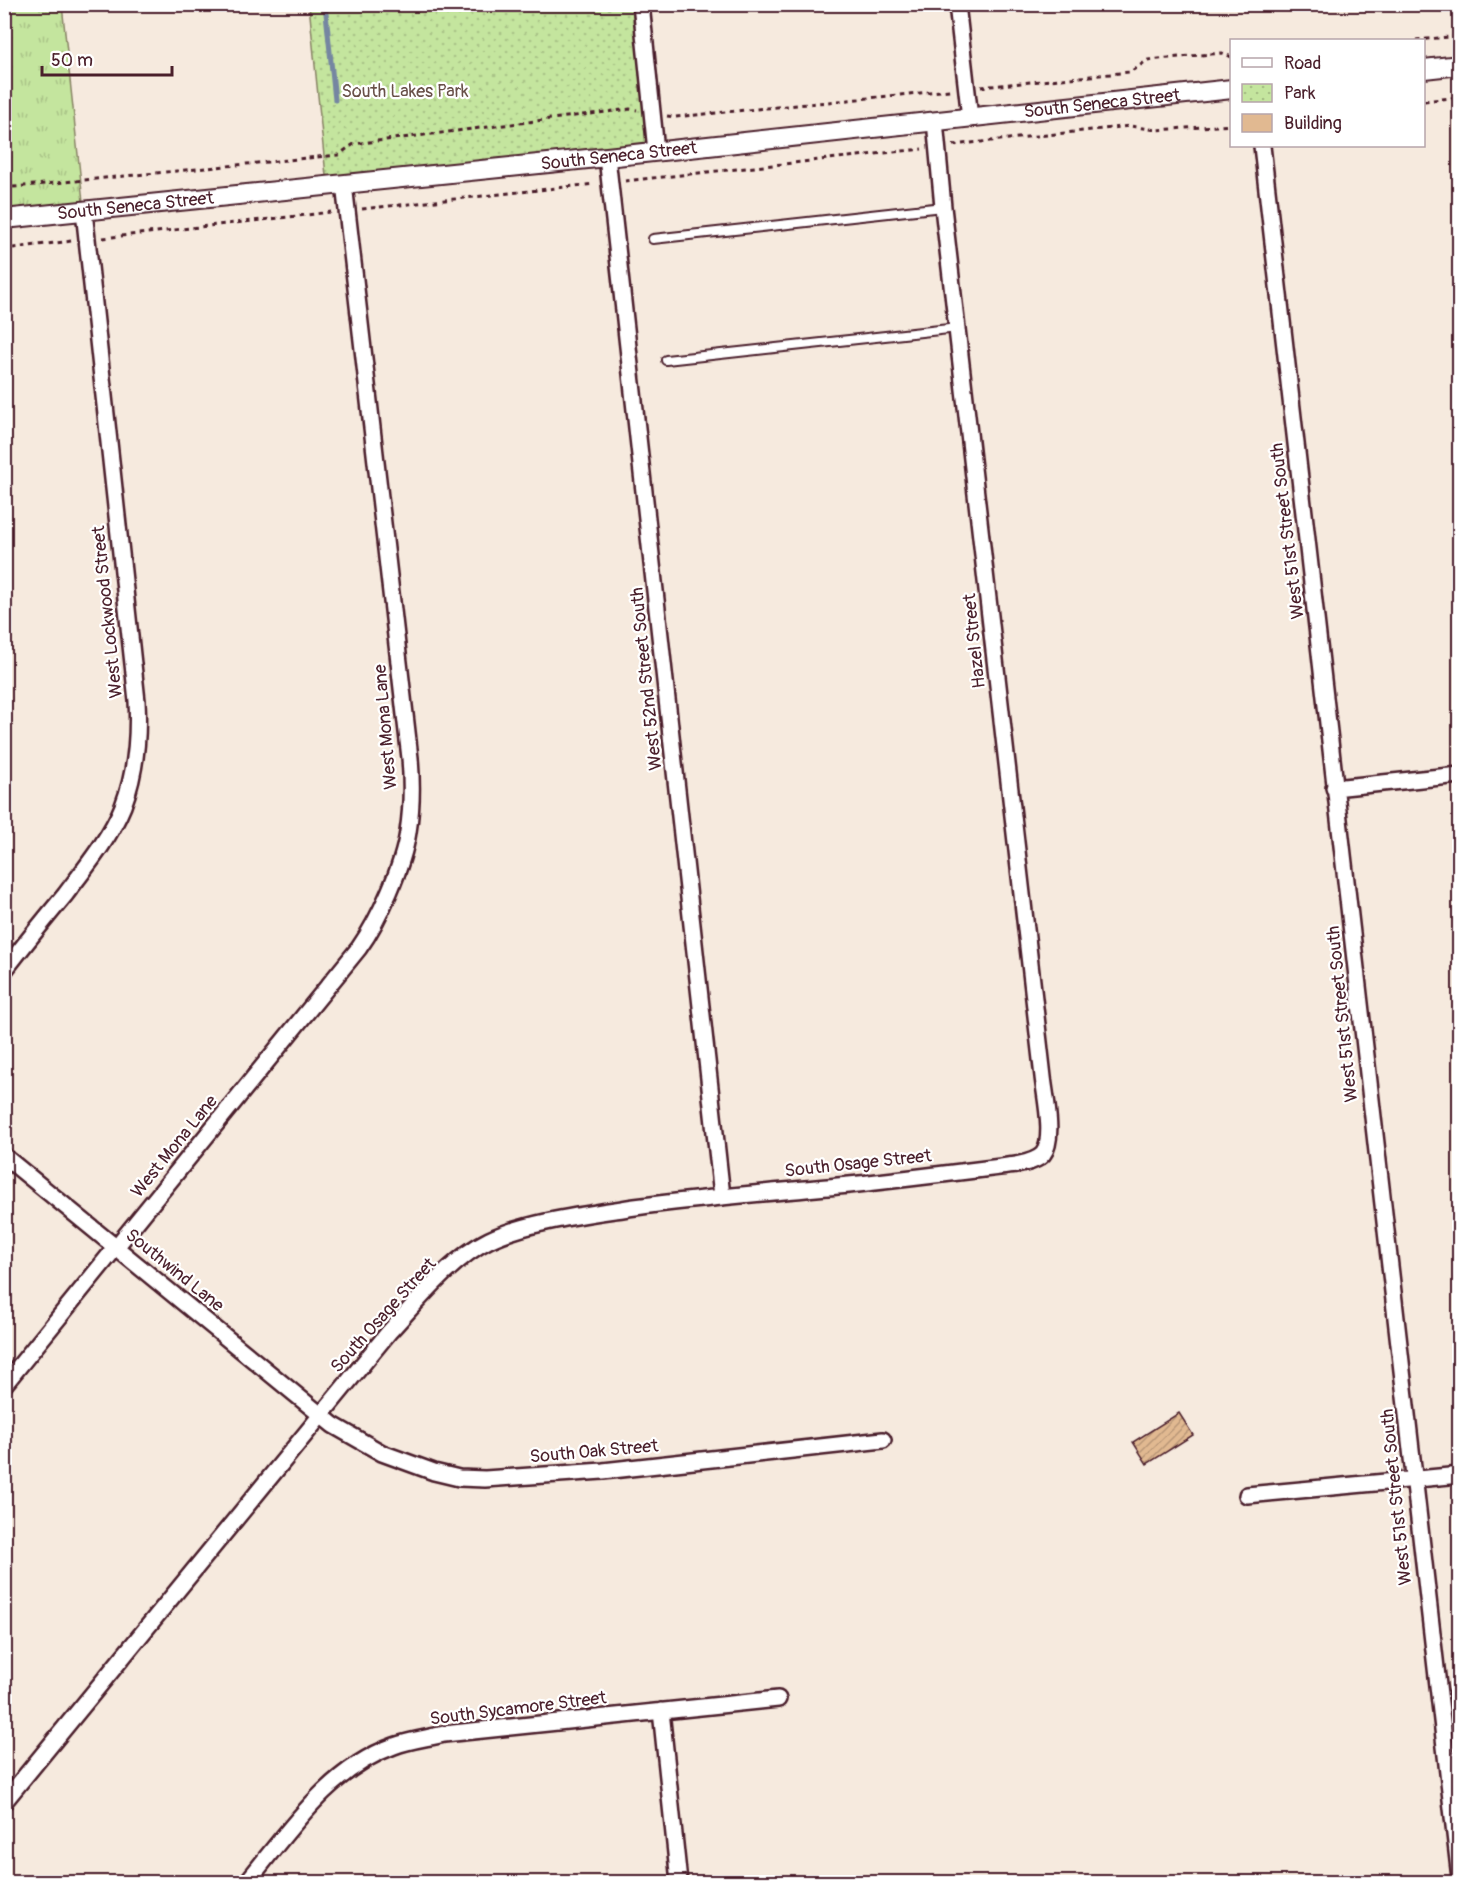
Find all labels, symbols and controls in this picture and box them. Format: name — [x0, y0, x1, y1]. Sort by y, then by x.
scale bar — [42, 39, 172, 77]
legend — [1230, 39, 1425, 147]
text: 50 m — [51, 49, 93, 72]
text: Road — [1284, 52, 1321, 75]
park label: South Lakes Park — [341, 80, 469, 103]
text: Park — [1284, 82, 1316, 105]
street label: South Seneca Street — [1023, 84, 1182, 124]
text: Building — [1284, 112, 1342, 135]
street label: South Seneca Street — [539, 136, 699, 176]
street label: South Seneca Street — [56, 186, 215, 225]
street label: West 51st Street South — [1265, 442, 1310, 620]
street label: West Lockwood Street — [87, 524, 128, 699]
street label: West 52nd Street South — [625, 586, 668, 772]
street label: Hazel Street — [958, 592, 991, 689]
street label: West Mona Lane — [369, 663, 402, 790]
street label: West 51st Street South — [1322, 925, 1363, 1103]
street label: West Mona Lane — [126, 1090, 223, 1202]
street label: South Osage Street — [784, 1144, 933, 1183]
street label: Southwind Lane — [121, 1224, 229, 1317]
street label: South Osage Street — [326, 1252, 442, 1378]
street label: West 51st Street South — [1376, 1408, 1417, 1586]
street label: South Oak Street — [529, 1434, 660, 1469]
street label: South Sycamore Street — [428, 1686, 608, 1731]

